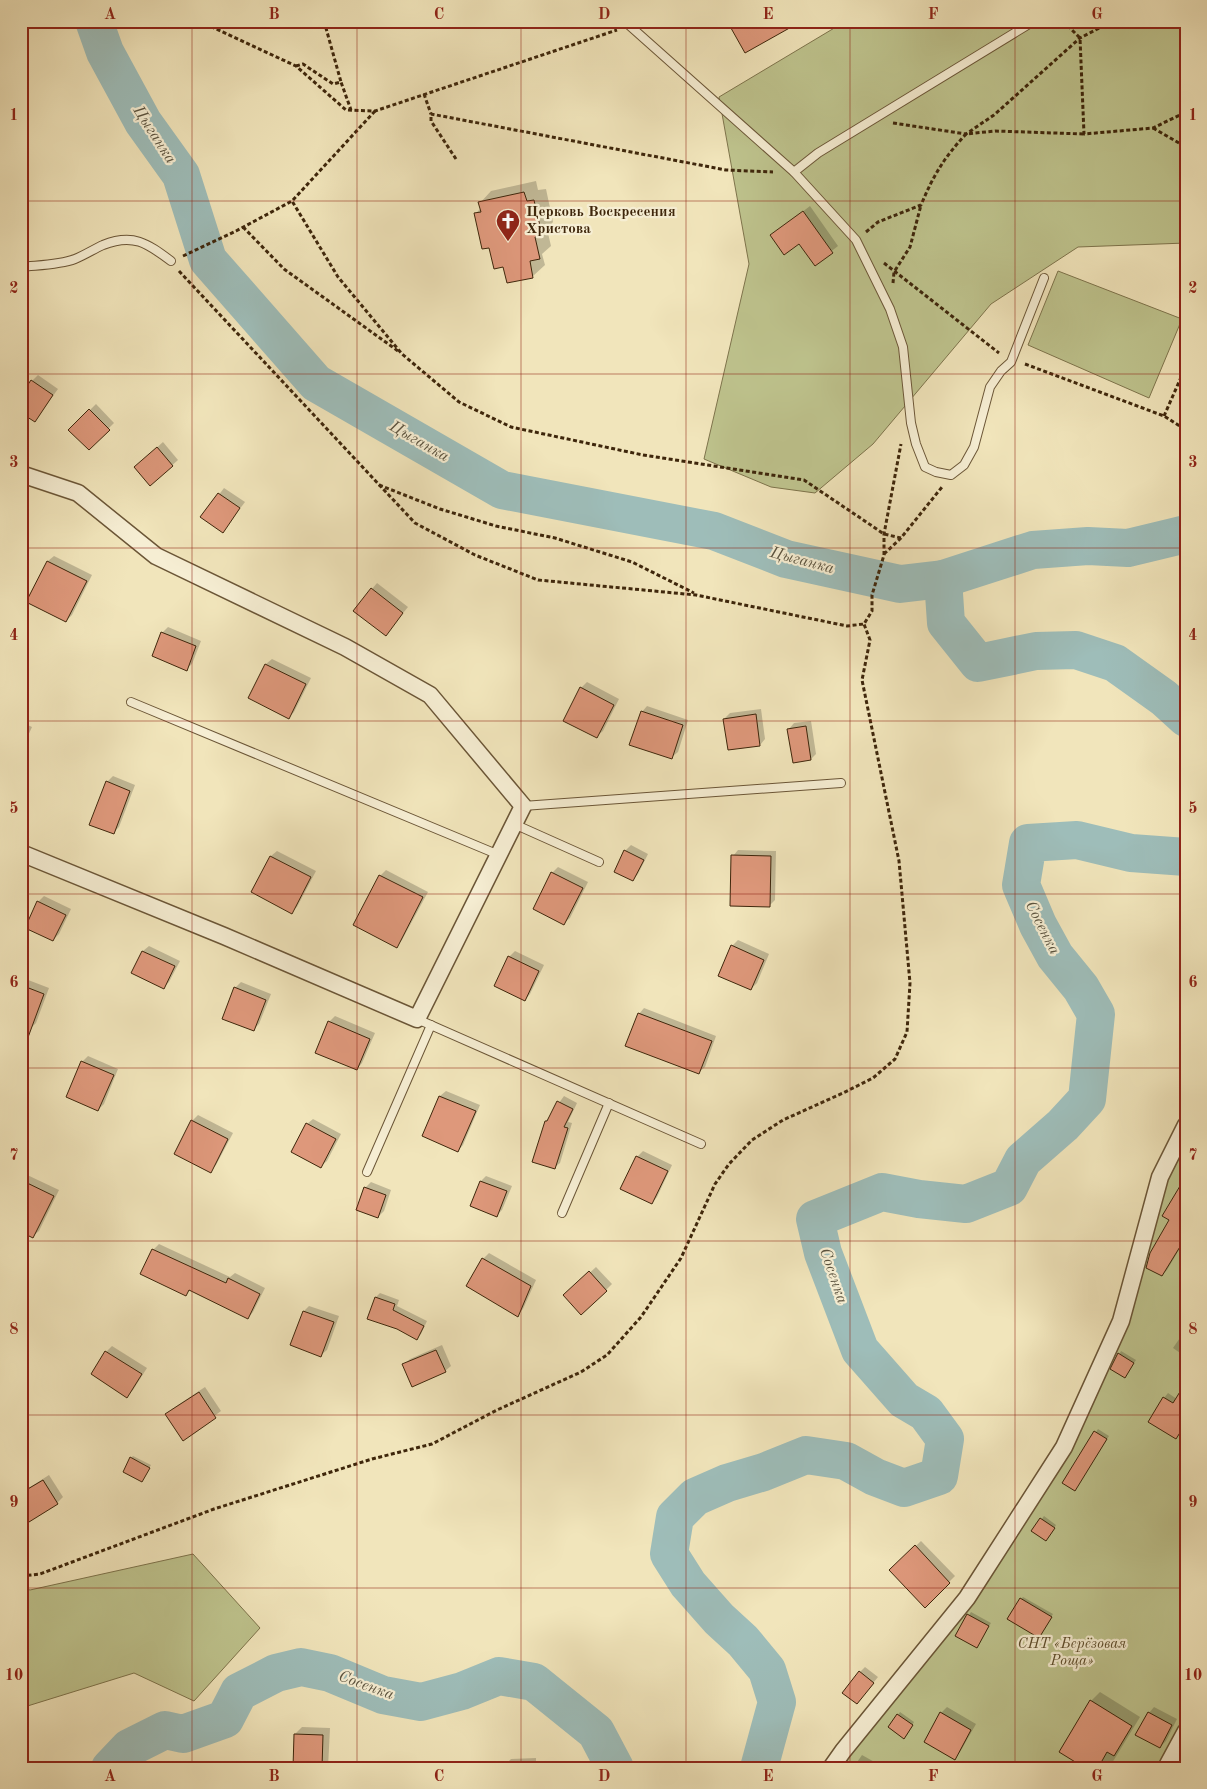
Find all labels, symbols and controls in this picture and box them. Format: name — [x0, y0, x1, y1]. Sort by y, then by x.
text: A — [104, 7, 116, 23]
text: B — [268, 7, 280, 23]
text: C — [434, 7, 444, 23]
text: D — [598, 7, 610, 23]
text: E — [762, 7, 774, 23]
text: F — [928, 7, 939, 23]
text: G — [1091, 7, 1103, 23]
water label: Цыганка — [129, 102, 179, 167]
text: 1 — [9, 108, 19, 124]
text: 1 — [1188, 108, 1198, 124]
place label: Церковь Воскресения Христова — [526, 205, 676, 237]
church icon: Церковь Воскресения Христова — [495, 208, 521, 242]
text: 2 — [9, 281, 19, 297]
text: 2 — [1188, 281, 1198, 297]
water label: Цыганка — [386, 418, 452, 466]
text: 3 — [9, 455, 19, 471]
text: 3 — [1188, 455, 1198, 471]
water label: Цыганка — [767, 545, 836, 577]
text: 4 — [9, 628, 19, 644]
text: 4 — [1188, 628, 1198, 644]
text: 5 — [9, 801, 19, 817]
text: 5 — [1188, 801, 1198, 817]
water label: Сосенка — [1022, 899, 1062, 958]
text: 6 — [9, 975, 19, 991]
text: 6 — [1188, 975, 1198, 991]
text: 7 — [9, 1148, 19, 1164]
text: 7 — [1188, 1148, 1198, 1164]
water label: Сосенка — [816, 1246, 850, 1306]
text: 8 — [9, 1322, 19, 1338]
text: 8 — [1188, 1322, 1198, 1338]
text: 9 — [9, 1495, 19, 1511]
text: 9 — [1188, 1495, 1198, 1511]
park label: СНТ «Берёзовая Роща» — [1018, 1637, 1126, 1669]
text: 10 — [5, 1668, 23, 1684]
text: 10 — [1184, 1668, 1202, 1684]
water label: Сосенка — [336, 1669, 396, 1704]
text: A — [104, 1769, 116, 1785]
text: B — [268, 1769, 280, 1785]
text: C — [434, 1769, 444, 1785]
text: D — [598, 1769, 610, 1785]
text: E — [762, 1769, 774, 1785]
text: F — [928, 1769, 939, 1785]
text: G — [1091, 1769, 1103, 1785]

